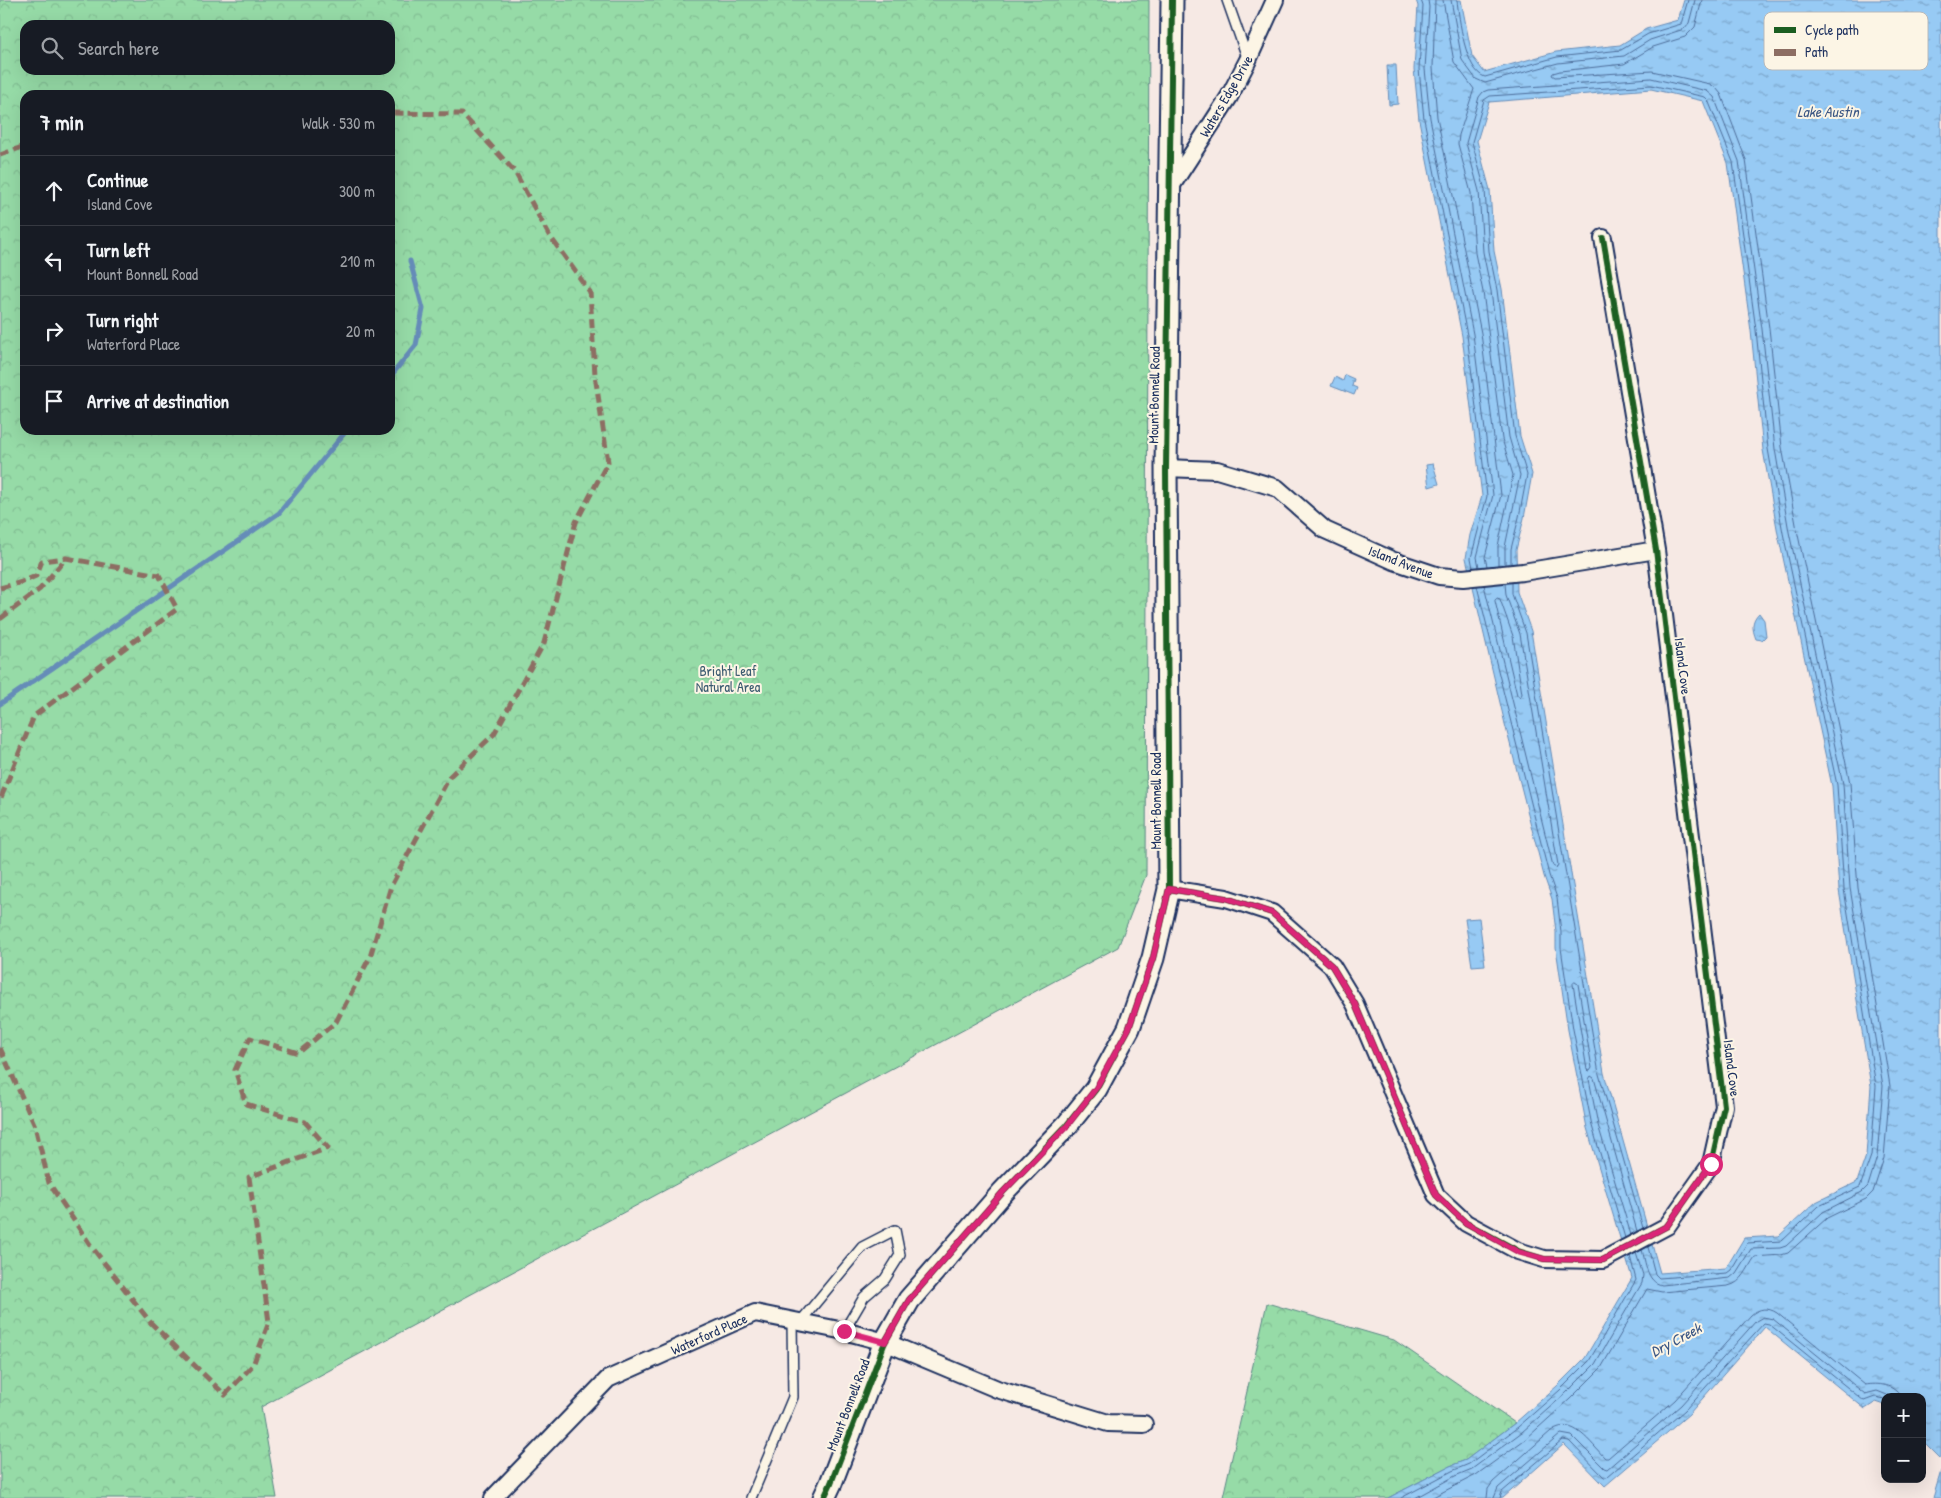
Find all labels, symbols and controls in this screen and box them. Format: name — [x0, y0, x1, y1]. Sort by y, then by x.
legend — [1764, 12, 1928, 70]
search box — [20, 20, 395, 75]
text: Cycle path — [1805, 20, 1859, 40]
icon: search — [38, 34, 66, 62]
text: Search here — [78, 35, 159, 61]
text: Path — [1805, 42, 1828, 61]
street label: Waters Edge Drive — [1194, 51, 1258, 141]
water label: Lake Austin — [1797, 101, 1860, 122]
text: 7 min — [40, 108, 84, 137]
text: Walk · 530 m — [302, 112, 375, 134]
text: Continue — [87, 167, 148, 193]
icon: ahead — [40, 177, 68, 205]
text: 300 m — [339, 180, 375, 202]
text: Island Cove — [87, 193, 153, 215]
text: Turn left — [87, 237, 150, 263]
icon: left — [40, 247, 68, 275]
text: 210 m — [340, 250, 375, 272]
text: Mount Bonnell Road — [87, 263, 198, 285]
text: Turn right — [87, 307, 158, 333]
icon: right — [40, 317, 68, 345]
text: 20 m — [346, 320, 375, 342]
text: Waterford Place — [87, 333, 180, 355]
street label: Mount Bonnell Road — [1143, 346, 1164, 444]
icon: arrive — [40, 387, 68, 415]
text: Arrive at destination — [87, 388, 229, 414]
street label: Island Avenue — [1366, 540, 1437, 583]
street label: Island Cove — [1671, 636, 1696, 696]
park label: Bright Leaf Natural Area — [696, 661, 761, 696]
street label: Mount Bonnell Road — [1146, 752, 1165, 850]
street label: Island Cove — [1720, 1038, 1745, 1098]
route start — [1700, 1153, 1723, 1176]
street label: Waterford Place — [668, 1308, 750, 1359]
water label: Dry Creek — [1647, 1317, 1706, 1362]
route end — [833, 1320, 856, 1343]
street label: Mount Bonnell Road — [821, 1356, 874, 1454]
map controls — [1881, 1393, 1926, 1483]
button: + — [1881, 1393, 1926, 1438]
button: − — [1881, 1438, 1926, 1483]

